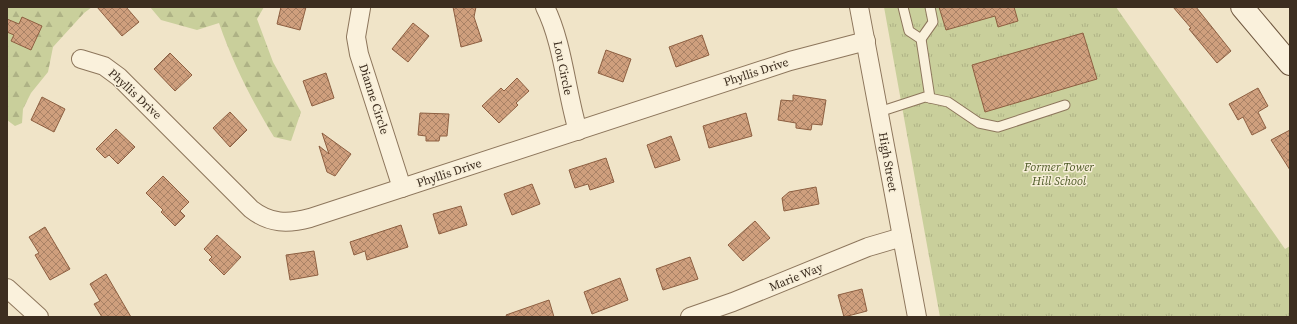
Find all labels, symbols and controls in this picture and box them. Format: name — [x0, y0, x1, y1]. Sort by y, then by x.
street label: Lou Circle — [549, 39, 577, 97]
street label: Phyllis Drive — [721, 54, 791, 90]
street label: Dianne Circle — [355, 62, 393, 136]
street label: Phyllis Drive — [105, 65, 165, 123]
street label: High Street — [875, 131, 901, 193]
street label: Phyllis Drive — [414, 155, 484, 191]
park label: Former Tower Hill School — [1023, 159, 1095, 189]
street label: Marie Way — [767, 259, 826, 295]

